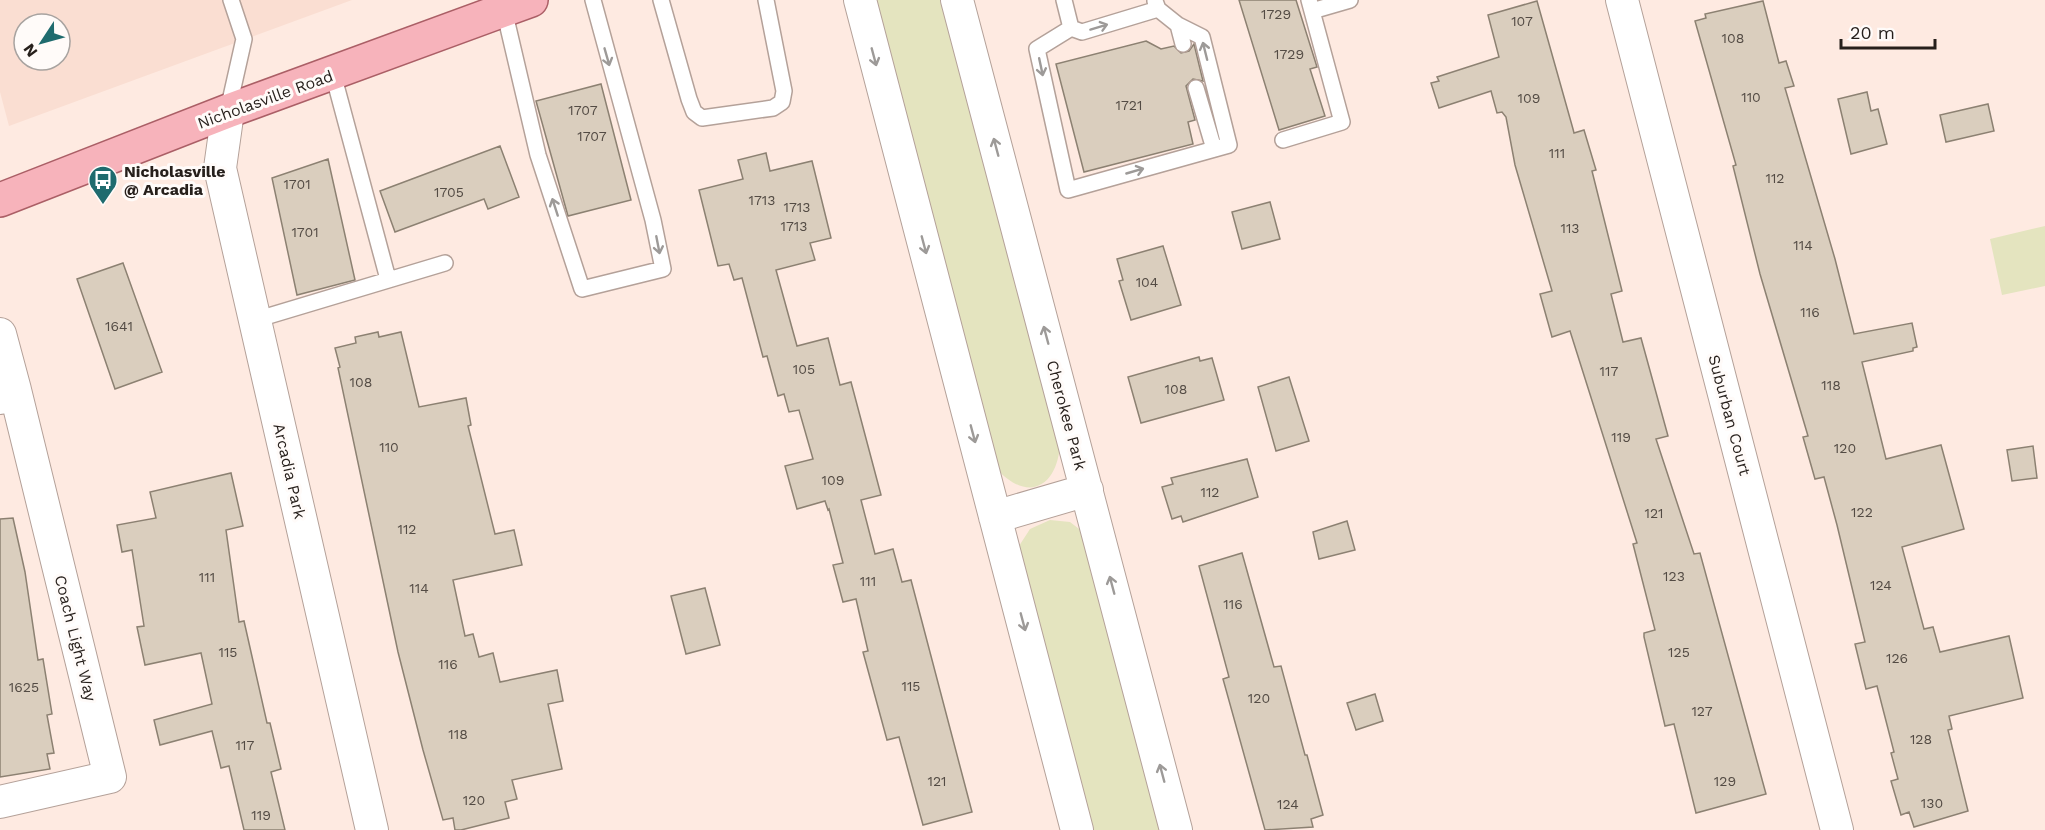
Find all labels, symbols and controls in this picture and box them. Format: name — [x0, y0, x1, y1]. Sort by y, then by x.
house number: 1729 — [1261, 6, 1291, 22]
north arrow — [12, 12, 72, 72]
scale bar — [1841, 12, 1936, 50]
house number: 107 — [1511, 13, 1533, 29]
one-way arrow — [1089, 21, 1108, 32]
text: 20 m — [1850, 22, 1895, 43]
house number: 108 — [1722, 30, 1744, 46]
text: N — [19, 40, 41, 61]
one-way arrow — [1198, 41, 1210, 60]
house number: 1729 — [1274, 46, 1304, 62]
one-way arrow — [602, 47, 614, 66]
one-way arrow — [869, 47, 881, 66]
one-way arrow — [1036, 57, 1047, 76]
street label: Nicholasville Road — [195, 66, 335, 133]
house number: 110 — [1741, 89, 1761, 105]
house number: 109 — [1518, 90, 1540, 106]
house number: 1721 — [1116, 97, 1142, 113]
house number: 1707 — [568, 102, 598, 118]
house number: 1707 — [577, 128, 607, 144]
one-way arrow — [990, 138, 1002, 157]
house number: 111 — [1549, 145, 1565, 161]
place label: Nicholasville @ Arcadia — [124, 162, 226, 199]
bus stop icon: Nicholasville @ Arcadia — [87, 164, 119, 206]
one-way arrow — [1125, 165, 1144, 177]
house number: 112 — [1765, 170, 1785, 186]
house number: 1701 — [283, 176, 311, 192]
house number: 1705 — [434, 184, 464, 200]
house number: 1713 — [749, 192, 775, 208]
one-way arrow — [549, 198, 560, 217]
house number: 1713 — [784, 199, 810, 215]
house number: 1713 — [781, 218, 807, 234]
house number: 113 — [1560, 220, 1580, 236]
house number: 1701 — [291, 224, 319, 240]
one-way arrow — [653, 235, 664, 254]
one-way arrow — [919, 235, 930, 254]
house number: 114 — [1793, 237, 1813, 253]
house number: 104 — [1136, 274, 1158, 290]
house number: 116 — [1800, 304, 1820, 320]
house number: 1641 — [105, 318, 133, 334]
one-way arrow — [1040, 326, 1051, 345]
street label: Suburban Court — [1704, 353, 1755, 478]
street label: Cherokee Park — [1043, 358, 1090, 472]
house number: 105 — [793, 361, 815, 377]
house number: 117 — [1600, 363, 1619, 379]
house number: 108 — [350, 374, 372, 390]
house number: 118 — [1821, 377, 1841, 393]
house number: 108 — [1165, 381, 1187, 397]
street label: Arcadia Park — [269, 421, 310, 521]
one-way arrow — [968, 424, 980, 443]
house number: 119 — [1611, 429, 1631, 445]
house number: 110 — [379, 439, 399, 455]
house number: 120 — [1834, 440, 1856, 456]
house number: 109 — [822, 472, 844, 488]
house number: 112 — [1200, 484, 1220, 500]
house number: 122 — [1851, 504, 1873, 520]
house number: 121 — [1644, 505, 1664, 521]
house number: 112 — [397, 521, 417, 537]
house number: 123 — [1663, 568, 1685, 584]
house number: 111 — [199, 569, 215, 585]
street label: Coach Light Way — [51, 573, 101, 704]
house number: 111 — [860, 573, 876, 589]
one-way arrow — [1105, 576, 1117, 595]
house number: 124 — [1870, 577, 1892, 593]
house number: 114 — [409, 580, 429, 596]
house number: 116 — [1223, 596, 1243, 612]
one-way arrow — [1018, 613, 1029, 632]
house number: 115 — [218, 644, 238, 660]
house number: 125 — [1668, 644, 1690, 660]
house number: 126 — [1886, 650, 1908, 666]
house number: 116 — [438, 656, 458, 672]
house number: 115 — [901, 678, 921, 694]
house number: 1625 — [9, 679, 39, 695]
house number: 120 — [1248, 690, 1270, 706]
house number: 127 — [1691, 703, 1713, 719]
house number: 118 — [448, 726, 468, 742]
house number: 128 — [1910, 731, 1932, 747]
house number: 117 — [236, 737, 255, 753]
one-way arrow — [1155, 764, 1167, 783]
house number: 121 — [927, 773, 947, 789]
house number: 129 — [1714, 773, 1736, 789]
house number: 120 — [463, 792, 485, 808]
house number: 130 — [1921, 795, 1943, 811]
house number: 124 — [1277, 796, 1299, 812]
house number: 119 — [251, 807, 271, 823]

